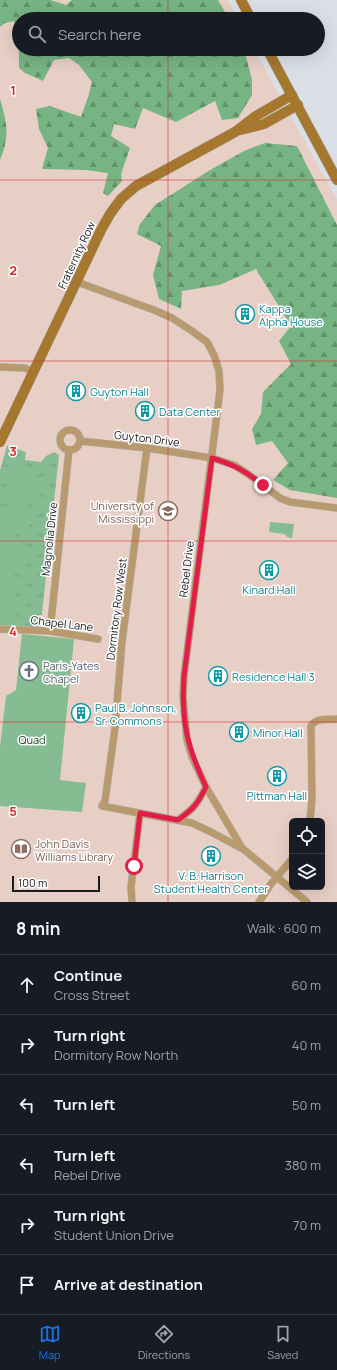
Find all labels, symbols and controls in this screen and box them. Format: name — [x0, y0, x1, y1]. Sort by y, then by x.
search box — [12, 12, 325, 56]
icon: search — [26, 23, 48, 45]
text: Search here — [58, 24, 141, 45]
text: 1 — [10, 81, 16, 99]
street label: Fraternity Row — [54, 218, 98, 291]
text: 2 — [9, 261, 17, 279]
place label: Kappa Alpha House — [259, 301, 323, 329]
building icon: Kappa Alpha House — [234, 303, 256, 325]
building icon: Guyton Hall — [65, 380, 87, 402]
place label: Guyton Hall — [90, 384, 149, 399]
building icon: Data Center — [134, 400, 156, 422]
place label: Data Center — [159, 404, 220, 419]
street label: Guyton Drive — [113, 427, 181, 450]
text: 3 — [9, 442, 17, 460]
route end — [254, 476, 272, 494]
place label: University of Mississippi — [91, 498, 154, 526]
school or university icon: University of Mississippi — [157, 500, 179, 522]
street label: Magnolia Drive — [38, 501, 60, 577]
street label: Rebel Drive — [175, 539, 197, 598]
street label: Dormitory Row West — [102, 557, 130, 661]
building icon: Kinard Hall — [258, 559, 280, 581]
place label: Kinard Hall — [242, 582, 296, 597]
street label: Chapel Lane — [30, 612, 95, 634]
text: 4 — [9, 622, 17, 640]
place label: Paris-Yates Chapel — [43, 658, 100, 686]
church icon: Paris-Yates Chapel — [18, 660, 40, 682]
building icon: Residence Hall 3 — [207, 665, 229, 687]
place label: Residence Hall 3 — [232, 669, 315, 684]
place label: Paul B. Johnson, Sr. Commons — [95, 700, 177, 728]
building icon: Paul B. Johnson, Sr. Commons — [70, 702, 92, 724]
building icon: Minor Hall — [228, 721, 250, 743]
place label: Minor Hall — [253, 725, 303, 740]
park label: Quad — [18, 732, 46, 747]
building icon: Pittman Hall — [266, 765, 288, 787]
place label: Pittman Hall — [247, 788, 307, 803]
text: 5 — [9, 802, 17, 820]
map controls — [289, 818, 325, 890]
button: locate — [289, 818, 325, 854]
place label: John Davis Williams Library — [35, 836, 113, 864]
library icon: John Davis Williams Library — [10, 838, 32, 860]
building icon: V. B. Harrison Student Health Center — [200, 845, 222, 867]
button: layers — [289, 854, 325, 890]
route start — [125, 857, 143, 875]
place label: V. B. Harrison Student Health Center — [154, 868, 268, 896]
scale bar — [12, 874, 100, 893]
text: 100 m — [18, 875, 47, 890]
text: 8 min — [16, 917, 61, 940]
text: Walk · 600 m — [247, 919, 321, 937]
text: Continue — [54, 965, 122, 986]
icon: ahead — [16, 974, 38, 996]
text: 60 m — [291, 976, 321, 994]
text: Cross Street — [54, 986, 130, 1004]
text: Turn right — [54, 1025, 125, 1046]
icon: right — [16, 1034, 38, 1056]
text: 40 m — [292, 1036, 321, 1054]
text: Dormitory Row North — [54, 1046, 178, 1064]
icon: left — [16, 1094, 38, 1116]
text: Turn left — [54, 1094, 116, 1115]
text: 50 m — [292, 1096, 321, 1114]
text: Turn left — [54, 1145, 116, 1166]
icon: left — [16, 1154, 38, 1176]
text: 380 m — [285, 1156, 321, 1174]
text: Rebel Drive — [54, 1166, 121, 1184]
text: Turn right — [54, 1205, 125, 1226]
icon: right — [16, 1214, 38, 1236]
text: 70 m — [293, 1216, 321, 1234]
text: Student Union Drive — [54, 1226, 174, 1244]
icon: arrive — [16, 1274, 38, 1296]
text: Arrive at destination — [54, 1274, 203, 1295]
tab: Map — [39, 1323, 61, 1362]
tab: Directions — [138, 1323, 190, 1362]
tab: Saved — [267, 1323, 298, 1362]

